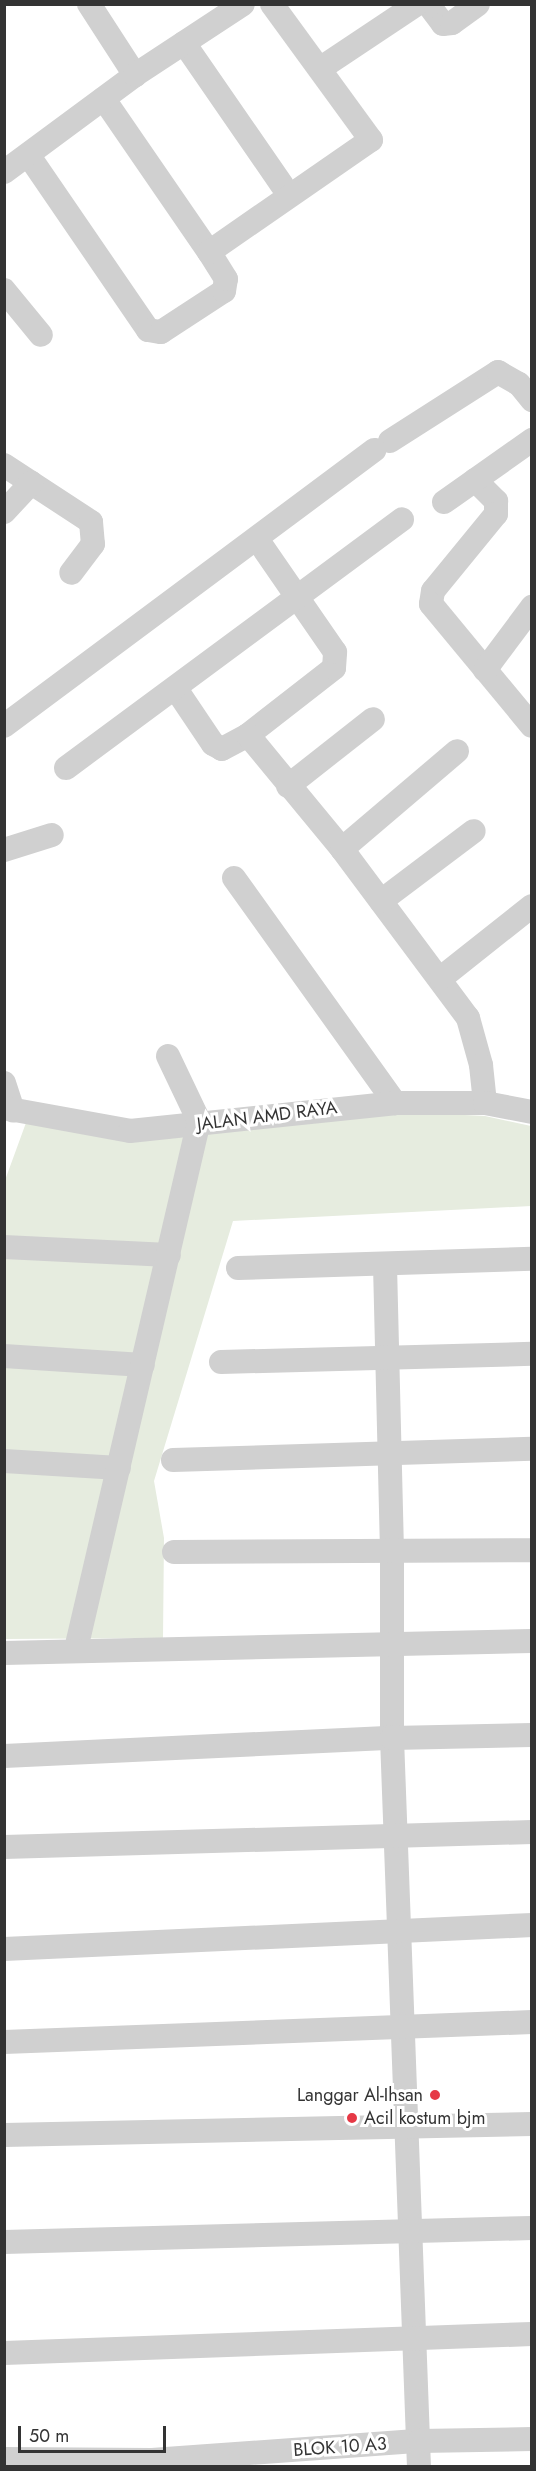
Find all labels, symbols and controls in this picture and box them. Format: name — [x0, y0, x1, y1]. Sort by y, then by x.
street label: JALAN AMD RAYA — [196, 1097, 338, 1135]
place label: Langgar Al-Ihsan — [297, 2084, 423, 2106]
marker: Langgar Al-Ihsan — [428, 2088, 442, 2102]
place label: Acil kostum bjm — [364, 2107, 485, 2129]
marker: Acil kostum bjm — [345, 2111, 359, 2125]
scale bar — [21, 2414, 170, 2452]
text: 50 m — [29, 2423, 69, 2449]
street label: BLOK 10 A3 — [293, 2433, 387, 2461]

